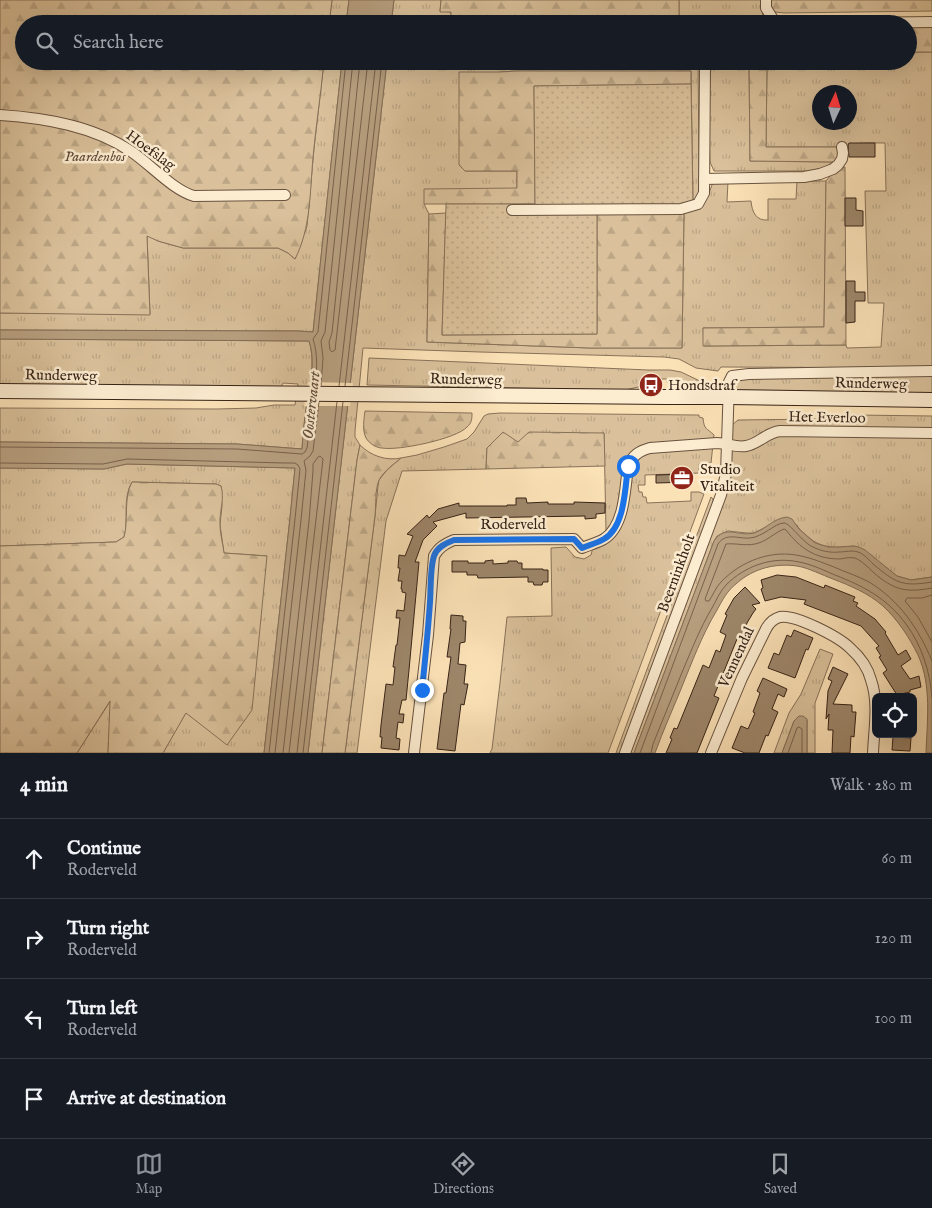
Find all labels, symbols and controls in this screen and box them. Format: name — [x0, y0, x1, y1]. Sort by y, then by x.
search box — [15, 15, 917, 70]
icon: search — [33, 29, 61, 57]
text: Search here — [73, 31, 164, 55]
north arrow — [812, 85, 857, 130]
street label: Hoefslag — [122, 126, 180, 175]
park label: Paardenbos — [64, 147, 126, 166]
street label: Runderweg — [25, 365, 98, 386]
water label: Oostervaart — [298, 369, 326, 440]
street label: Runderweg — [430, 369, 503, 390]
bus stop icon: Hondsdraf — [638, 372, 664, 398]
street label: Runderweg — [835, 373, 908, 394]
place label: Hondsdraf — [668, 376, 738, 395]
street label: Het Everloo — [788, 407, 866, 428]
route start — [617, 455, 640, 478]
place label: Studio Vitaliteit — [699, 460, 755, 496]
office icon: Studio Vitaliteit — [669, 465, 695, 491]
street label: Roderveld — [480, 515, 547, 534]
street label: Beerninkholt — [653, 531, 699, 615]
street label: Vennendal — [714, 623, 759, 692]
route end — [411, 679, 434, 702]
map controls — [872, 693, 917, 738]
button: locate — [872, 693, 917, 738]
text: 4 min — [20, 772, 68, 799]
text: Walk · 280 m — [830, 776, 912, 796]
text: Continue — [67, 837, 141, 861]
icon: ahead — [20, 845, 48, 873]
text: 60 m — [882, 849, 912, 869]
text: Roderveld — [67, 861, 137, 881]
text: Turn right — [67, 917, 149, 941]
icon: right — [20, 925, 48, 953]
text: 120 m — [875, 929, 912, 949]
text: Roderveld — [67, 941, 137, 961]
text: Turn left — [67, 997, 138, 1021]
icon: left — [20, 1005, 48, 1033]
text: 100 m — [875, 1009, 912, 1029]
text: Roderveld — [67, 1021, 137, 1041]
icon: arrive — [20, 1085, 48, 1113]
text: Arrive at destination — [67, 1087, 226, 1111]
tab: Map — [135, 1150, 163, 1198]
tab: Directions — [433, 1150, 494, 1198]
tab: Saved — [764, 1150, 797, 1198]

